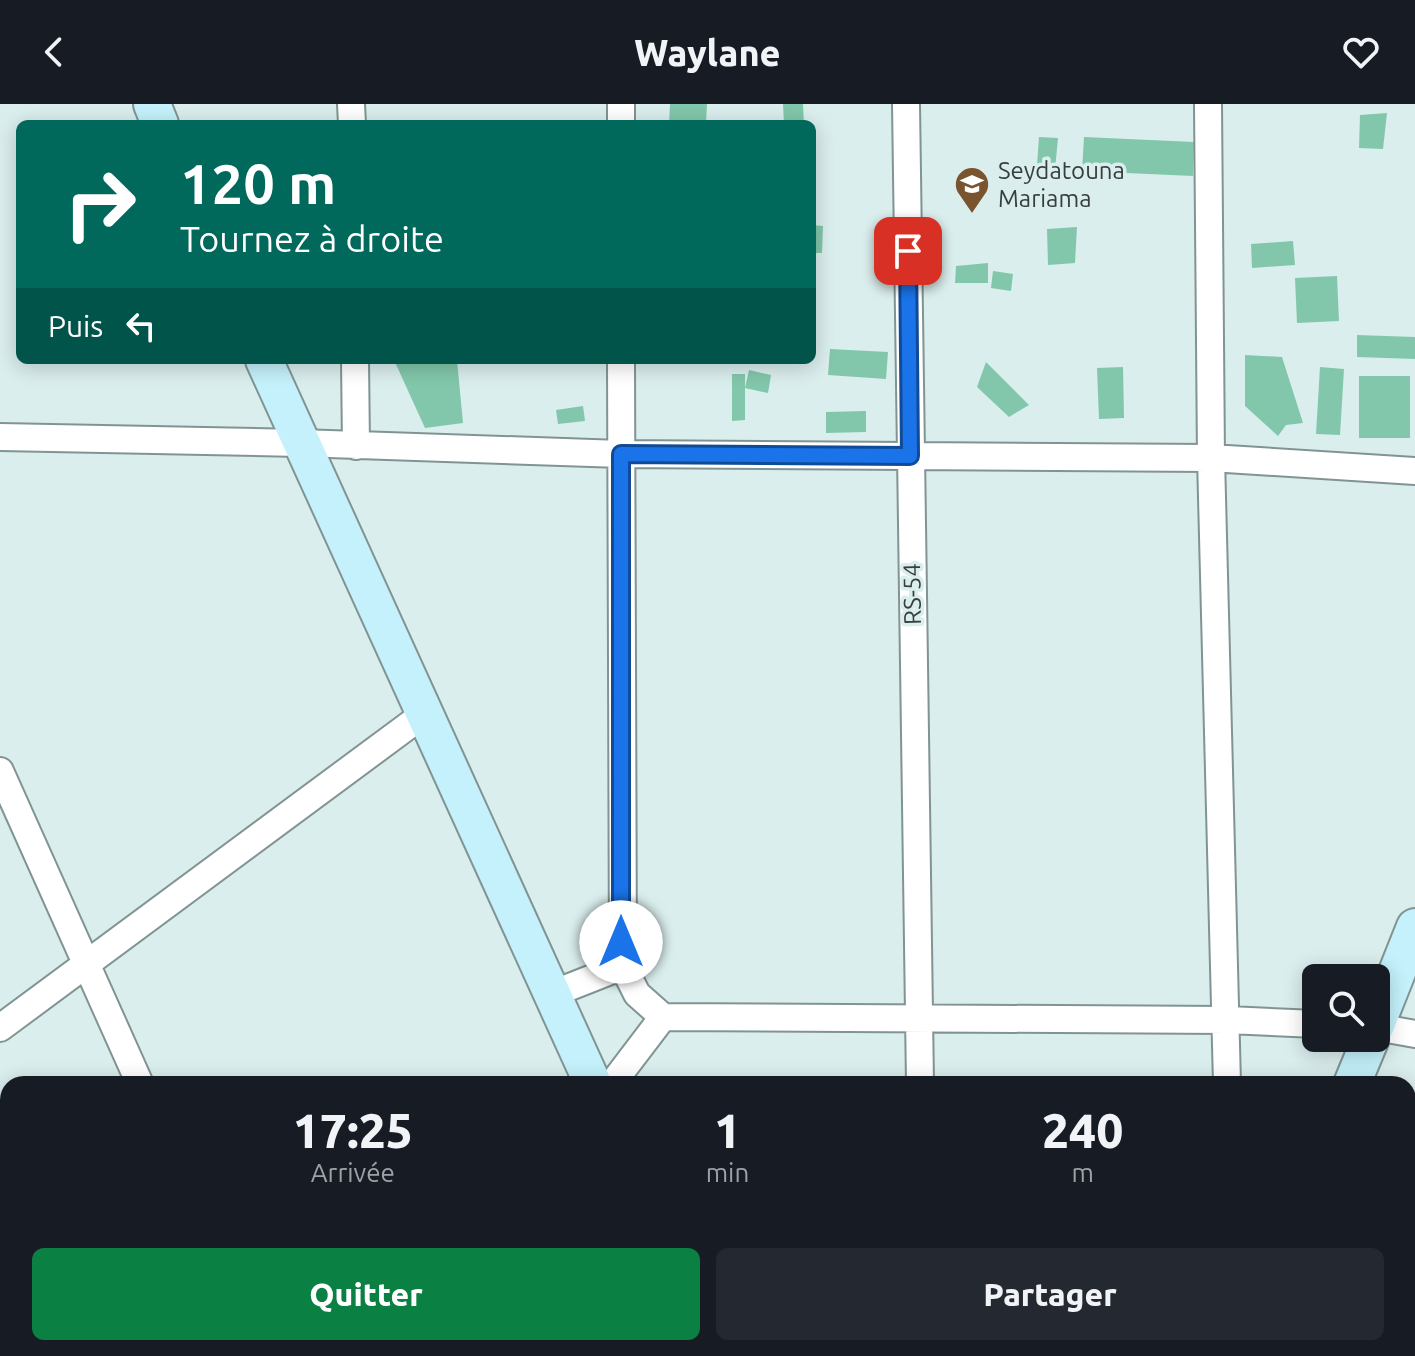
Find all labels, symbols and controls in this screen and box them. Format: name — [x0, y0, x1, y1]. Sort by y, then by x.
icon: back — [32, 30, 76, 74]
icon: heart — [1339, 30, 1383, 74]
text: Waylane — [634, 32, 781, 73]
icon: right — [48, 152, 152, 256]
text: 120 m — [180, 152, 336, 215]
place label: Seydatouna Mariama — [998, 157, 1125, 212]
school or university icon: Seydatouna Mariama — [953, 165, 991, 215]
pin — [874, 217, 942, 285]
text: Tournez à droite — [180, 218, 444, 259]
icon: arrive — [886, 229, 930, 273]
icon: left — [119, 304, 163, 348]
text: Puis — [48, 309, 103, 343]
street label: RS-54 — [898, 563, 926, 625]
position arrow — [579, 900, 663, 984]
map controls — [1302, 964, 1390, 1052]
button: search — [1302, 964, 1390, 1052]
text: 17:25 — [293, 1103, 413, 1157]
text: 1 — [714, 1103, 741, 1157]
text: 240 — [1042, 1103, 1123, 1157]
text: Arrivée — [311, 1158, 395, 1187]
text: min — [706, 1158, 749, 1187]
text: m — [1071, 1158, 1094, 1187]
button: Quitter — [32, 1248, 700, 1340]
button: Partager — [716, 1248, 1384, 1340]

